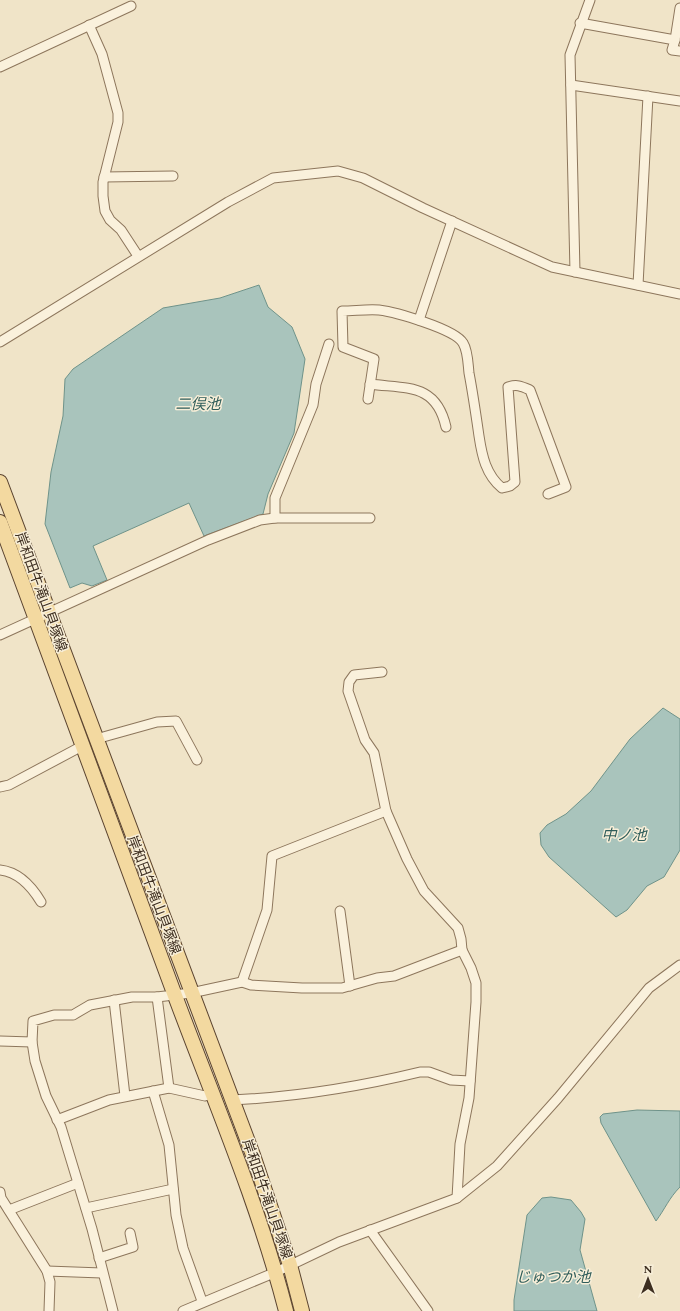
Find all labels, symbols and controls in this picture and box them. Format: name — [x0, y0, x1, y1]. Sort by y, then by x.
water label: 二俣池 — [175, 393, 222, 416]
street label: 岸和田牛滝山貝塚線 — [10, 529, 72, 655]
water label: 中ノ池 — [601, 824, 648, 847]
street label: 岸和田牛滝山貝塚線 — [122, 832, 186, 958]
street label: 岸和田牛滝山貝塚線 — [237, 1136, 297, 1262]
north arrow — [628, 1259, 668, 1299]
text: N — [644, 1261, 653, 1278]
water label: じゅつか池 — [515, 1266, 592, 1289]

